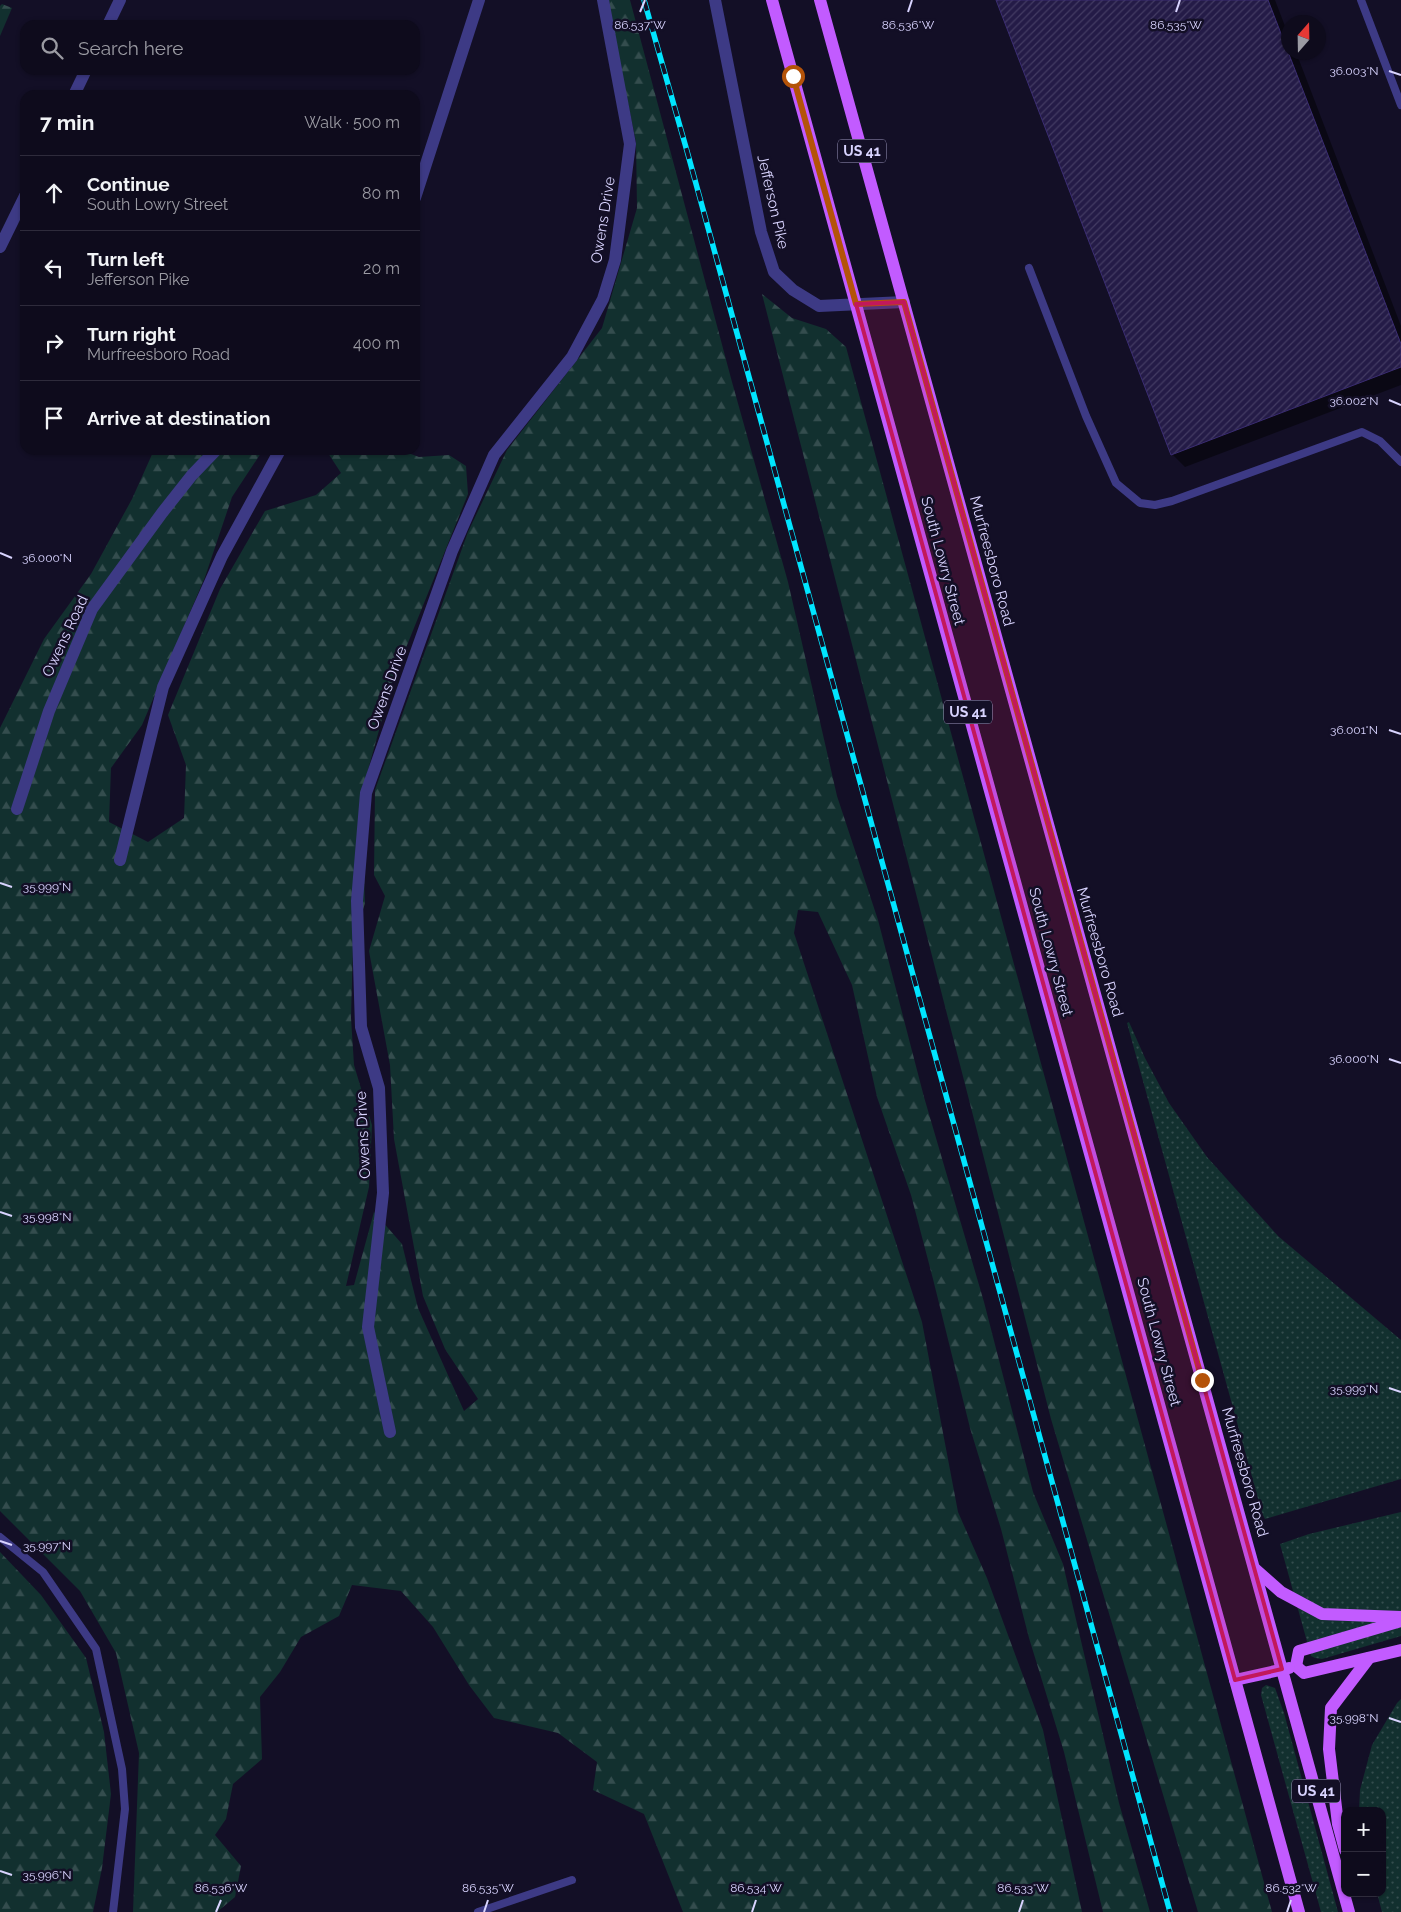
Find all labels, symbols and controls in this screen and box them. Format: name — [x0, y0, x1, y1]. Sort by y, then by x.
north arrow — [1281, 15, 1326, 60]
text: 86.537°W — [614, 18, 666, 32]
text: 86.536°W — [882, 18, 935, 32]
text: 86.535°W — [1150, 18, 1202, 32]
search box — [20, 20, 420, 75]
icon: search — [38, 34, 66, 62]
text: Search here — [78, 37, 184, 59]
text: 36.003°N — [1329, 64, 1379, 78]
route start — [782, 65, 805, 88]
text: 7 min — [40, 110, 94, 135]
text: Walk · 500 m — [304, 113, 400, 132]
road number: US 41 — [838, 140, 886, 162]
street label: Jefferson Pike — [753, 153, 793, 251]
text: Continue — [87, 173, 170, 195]
street label: Owens Drive — [587, 175, 619, 265]
icon: ahead — [40, 179, 68, 207]
text: 80 m — [362, 184, 400, 203]
text: South Lowry Street — [87, 195, 228, 214]
text: Turn left — [87, 248, 164, 270]
icon: left — [40, 254, 68, 282]
text: 20 m — [363, 259, 400, 278]
text: Jefferson Pike — [87, 270, 189, 289]
text: Turn right — [87, 323, 176, 345]
icon: right — [40, 329, 68, 357]
text: 400 m — [353, 334, 400, 353]
text: Murfreesboro Road — [87, 345, 230, 364]
text: 36.002°N — [1329, 394, 1379, 408]
icon: arrive — [40, 404, 68, 432]
text: Arrive at destination — [87, 407, 271, 429]
street label: Murfreesboro Road — [966, 494, 1018, 628]
street label: South Lowry Street — [917, 495, 969, 627]
text: 36.000°N — [22, 551, 72, 565]
street label: Owens Road — [38, 592, 92, 680]
street label: Owens Drive — [364, 644, 411, 732]
road number: US 41 — [944, 700, 992, 724]
text: 36.001°N — [1330, 723, 1378, 737]
text: 35.999°N — [23, 880, 71, 894]
street label: Murfreesboro Road — [1073, 885, 1127, 1019]
street label: South Lowry Street — [1025, 886, 1077, 1018]
text: 36.000°N — [1329, 1052, 1379, 1066]
street label: Owens Drive — [352, 1091, 374, 1179]
text: 35.998°N — [23, 1210, 71, 1224]
street label: South Lowry Street — [1133, 1276, 1185, 1408]
route end — [1191, 1369, 1214, 1392]
text: 35.999°N — [1330, 1382, 1378, 1396]
street label: Murfreesboro Road — [1218, 1405, 1272, 1539]
text: 35.997°N — [23, 1539, 71, 1553]
text: 35.998°N — [1330, 1711, 1378, 1725]
road number: US 41 — [1292, 1780, 1340, 1802]
map controls — [1341, 1807, 1386, 1897]
button: + — [1341, 1807, 1386, 1852]
button: − — [1341, 1852, 1386, 1897]
text: 35.996°N — [23, 1868, 71, 1882]
text: 86.536°W — [195, 1881, 248, 1895]
text: 86.535°W — [462, 1881, 514, 1895]
text: 86.534°W — [730, 1881, 782, 1895]
text: 86.533°W — [997, 1881, 1049, 1895]
text: 86.532°W — [1265, 1881, 1317, 1895]

